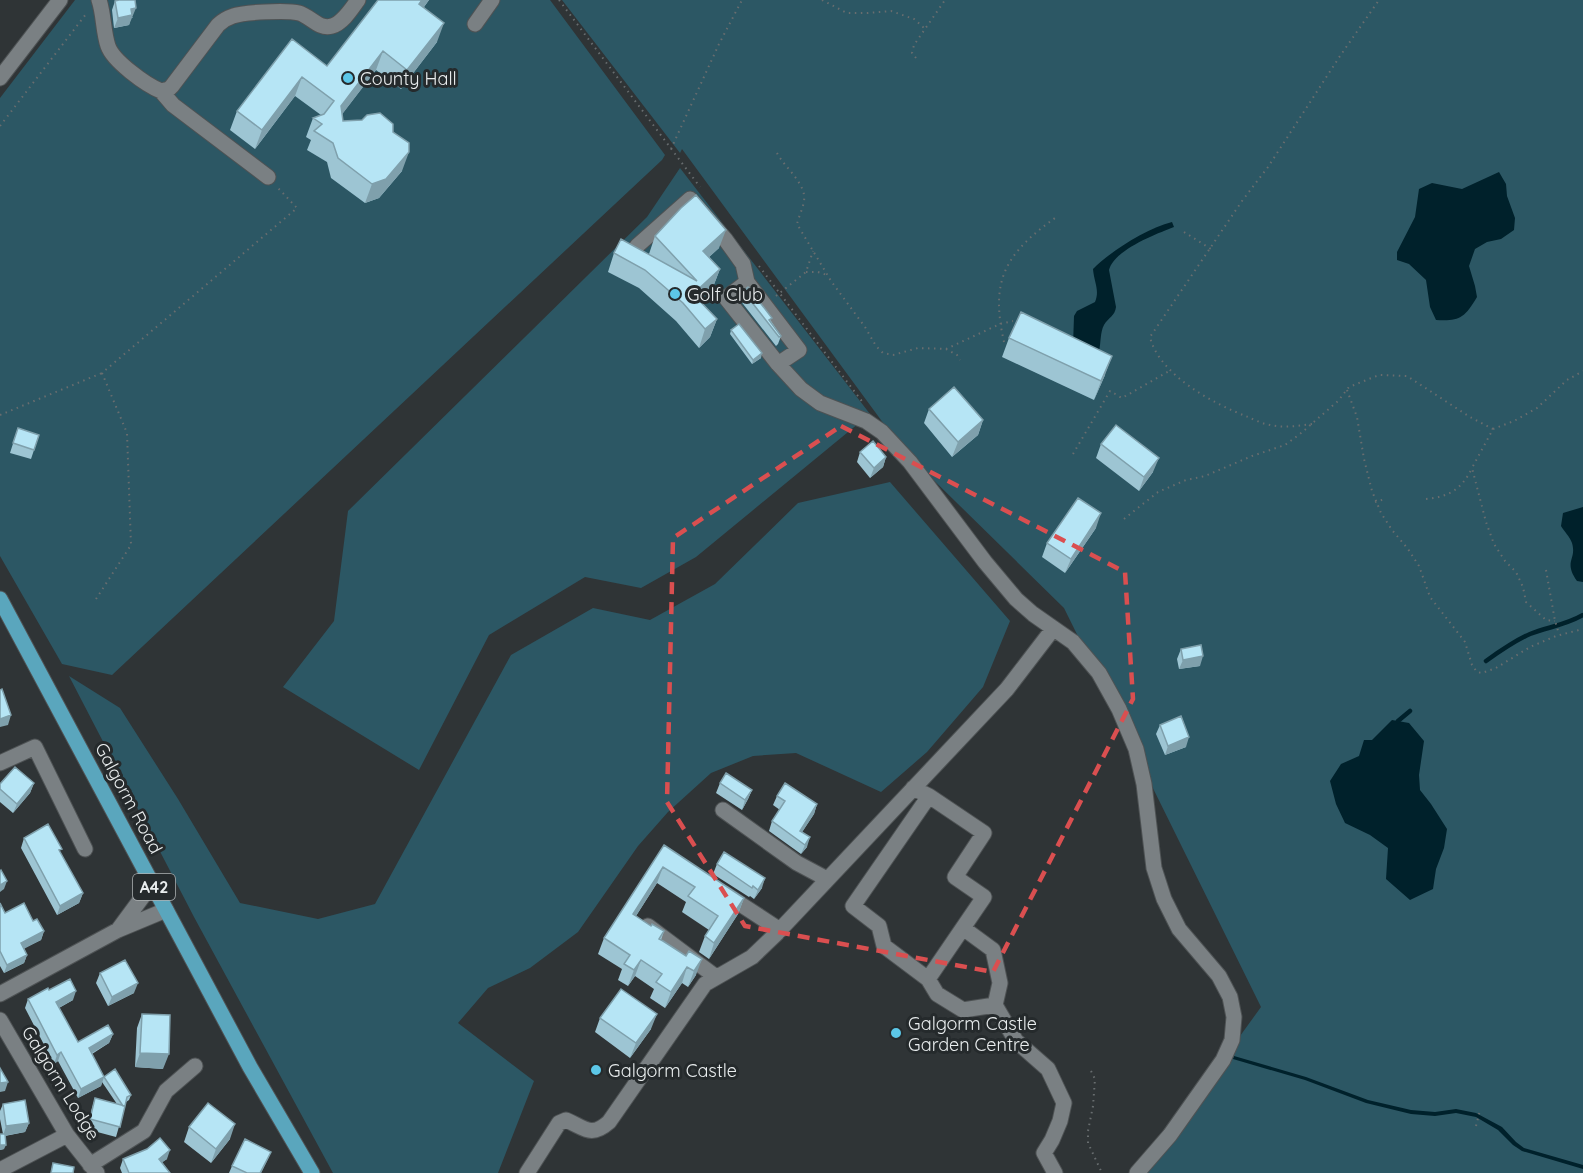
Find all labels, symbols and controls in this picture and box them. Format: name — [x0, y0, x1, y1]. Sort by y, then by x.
place label: County Hall — [360, 67, 457, 90]
marker: County Hall — [341, 71, 355, 85]
place label: Golf Club — [687, 283, 763, 306]
marker: Golf Club — [668, 287, 682, 301]
street label: Galgorm Road — [90, 739, 168, 857]
road number: A42 — [133, 874, 175, 900]
place label: Galgorm Castle Garden Centre — [908, 1012, 1037, 1056]
street label: Galgorm Lodge — [17, 1022, 105, 1144]
marker: Galgorm Castle Garden Centre — [889, 1026, 903, 1040]
place label: Galgorm Castle — [608, 1059, 737, 1082]
marker: Galgorm Castle — [589, 1063, 603, 1077]

